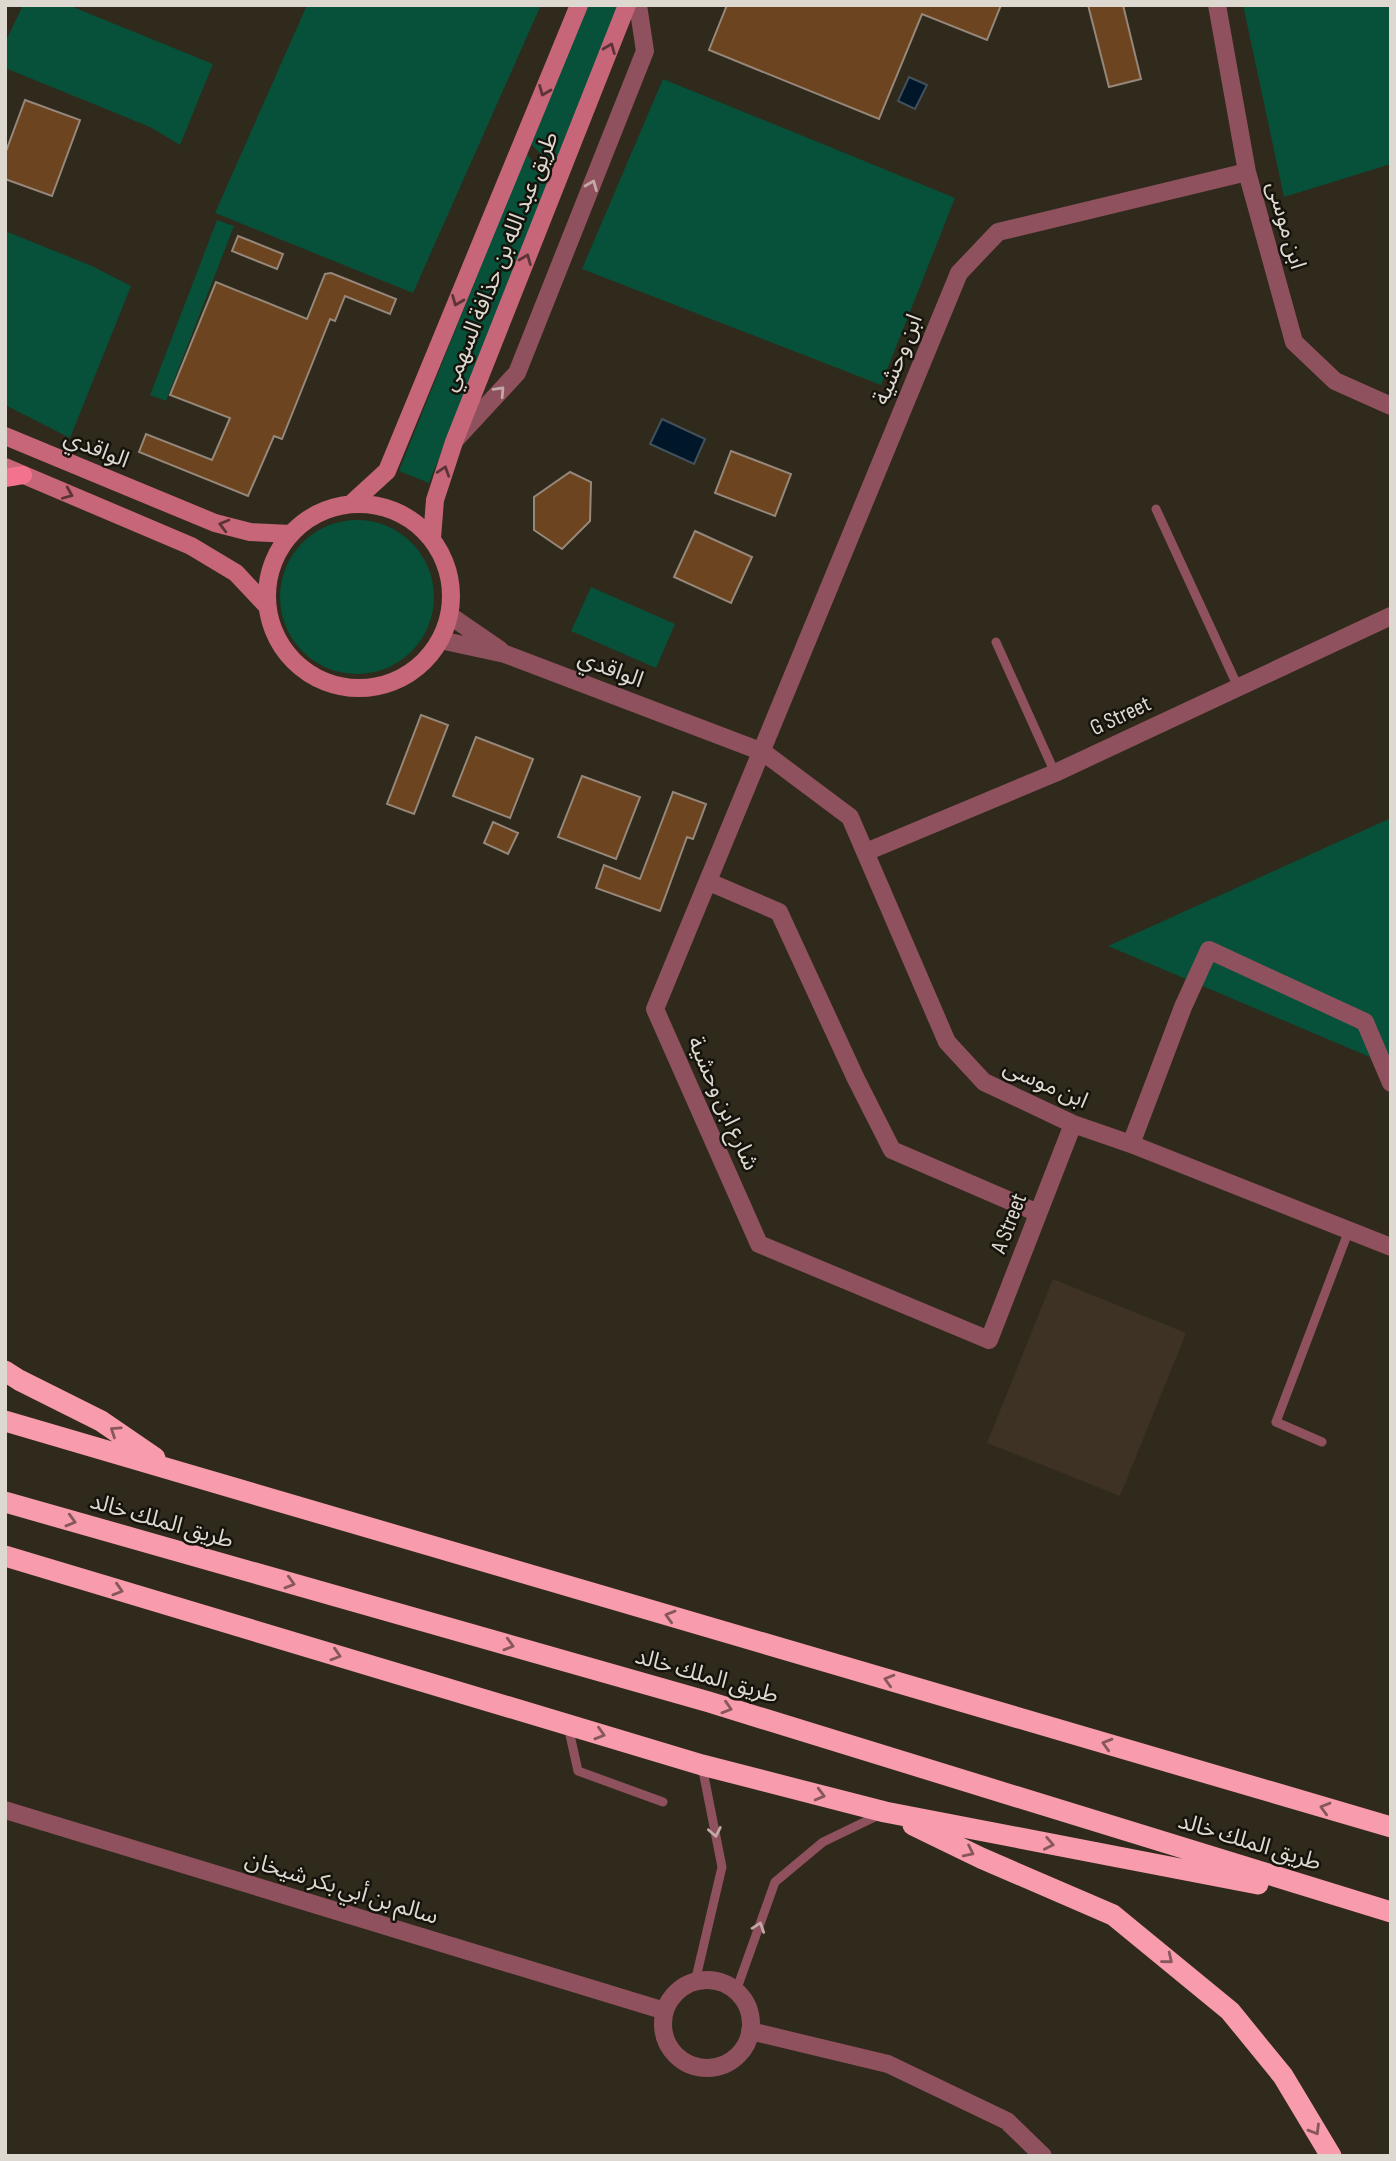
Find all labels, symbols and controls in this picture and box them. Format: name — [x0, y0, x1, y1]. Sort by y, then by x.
one-way arrow — [601, 42, 615, 54]
one-way arrow — [538, 84, 552, 96]
street label: طريق عبد الله بن حذافة السهمي — [435, 127, 567, 396]
street label: ابن موسى — [1260, 178, 1312, 272]
one-way arrow — [583, 180, 597, 192]
one-way arrow — [517, 254, 531, 266]
one-way arrow — [451, 295, 465, 307]
street label: ابن وحشية — [867, 310, 929, 409]
one-way arrow — [491, 386, 504, 399]
street label: الواقدي — [59, 423, 133, 477]
one-way arrow — [436, 466, 450, 478]
one-way arrow — [61, 486, 73, 500]
one-way arrow — [218, 519, 230, 533]
street label: الواقدي — [573, 644, 647, 696]
street label: G Street — [1086, 690, 1155, 742]
street label: شارع ابن وحشية — [679, 1032, 765, 1176]
street label: ابن موسى — [999, 1053, 1092, 1115]
street label: A Street — [984, 1189, 1033, 1258]
one-way arrow — [110, 1427, 123, 1439]
street label: طريق الملك خالد — [87, 1487, 237, 1555]
one-way arrow — [65, 1513, 77, 1527]
one-way arrow — [284, 1575, 296, 1589]
one-way arrow — [111, 1581, 123, 1596]
one-way arrow — [665, 1609, 677, 1624]
one-way arrow — [502, 1637, 514, 1652]
street label: طريق الملك خالد — [632, 1642, 782, 1710]
one-way arrow — [329, 1646, 341, 1661]
one-way arrow — [883, 1673, 895, 1688]
one-way arrow — [721, 1699, 733, 1714]
one-way arrow — [594, 1726, 606, 1741]
one-way arrow — [1101, 1737, 1113, 1752]
one-way arrow — [813, 1787, 825, 1801]
one-way arrow — [1320, 1801, 1332, 1816]
street label: طريق الملك خالد — [1175, 1807, 1325, 1877]
one-way arrow — [707, 1826, 722, 1838]
one-way arrow — [1043, 1835, 1055, 1850]
street label: سالم بن أبي بكر شيخان — [241, 1844, 442, 1933]
one-way arrow — [962, 1844, 974, 1858]
one-way arrow — [751, 1921, 765, 1933]
one-way arrow — [1160, 1951, 1172, 1964]
one-way arrow — [1307, 2122, 1320, 2135]

